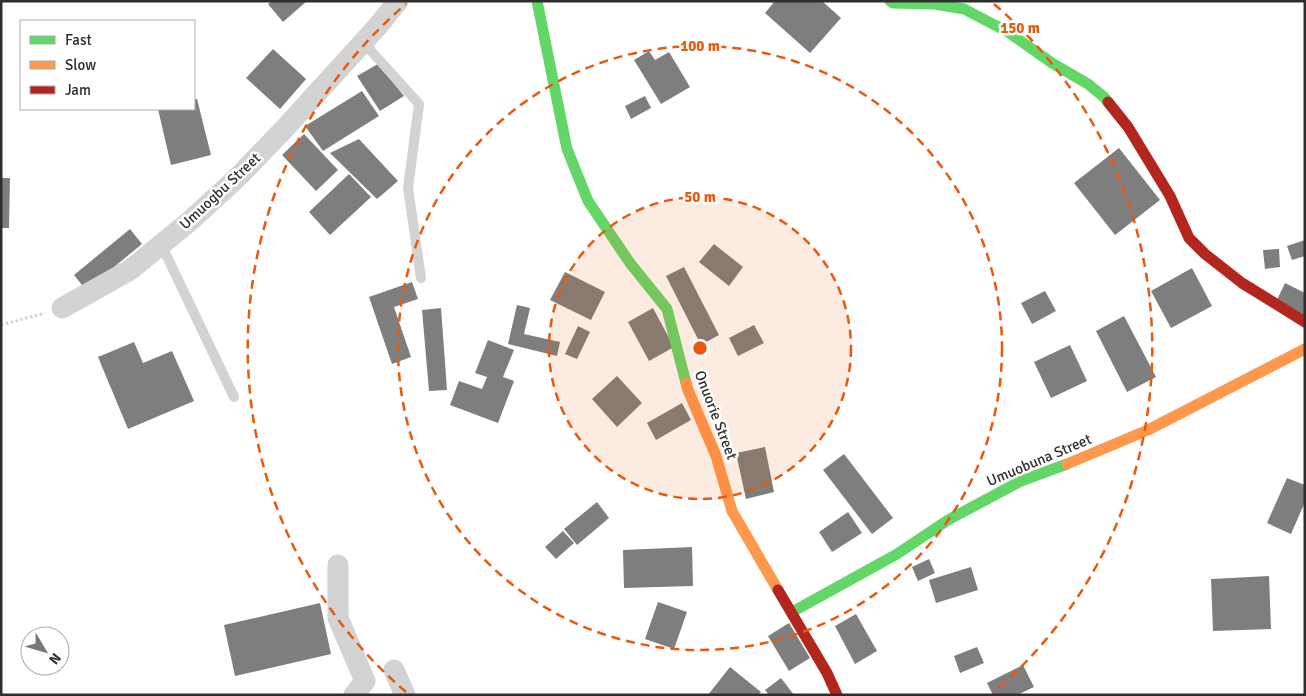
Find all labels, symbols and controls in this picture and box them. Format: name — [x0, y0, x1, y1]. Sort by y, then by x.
text: 150 m — [1000, 19, 1040, 37]
legend — [20, 20, 195, 110]
text: Fast — [65, 31, 92, 49]
text: 100 m — [680, 37, 720, 55]
text: Slow — [65, 56, 96, 74]
text: Jam — [65, 81, 91, 99]
street label: Umuogbu Street — [176, 149, 264, 233]
text: 50 m — [684, 188, 716, 206]
centre of rings — [691, 339, 709, 357]
street label: Onuorie Street — [691, 368, 741, 462]
street label: Umuobuna Street — [984, 430, 1094, 490]
north arrow — [20, 626, 70, 676]
text: N — [45, 650, 65, 668]

